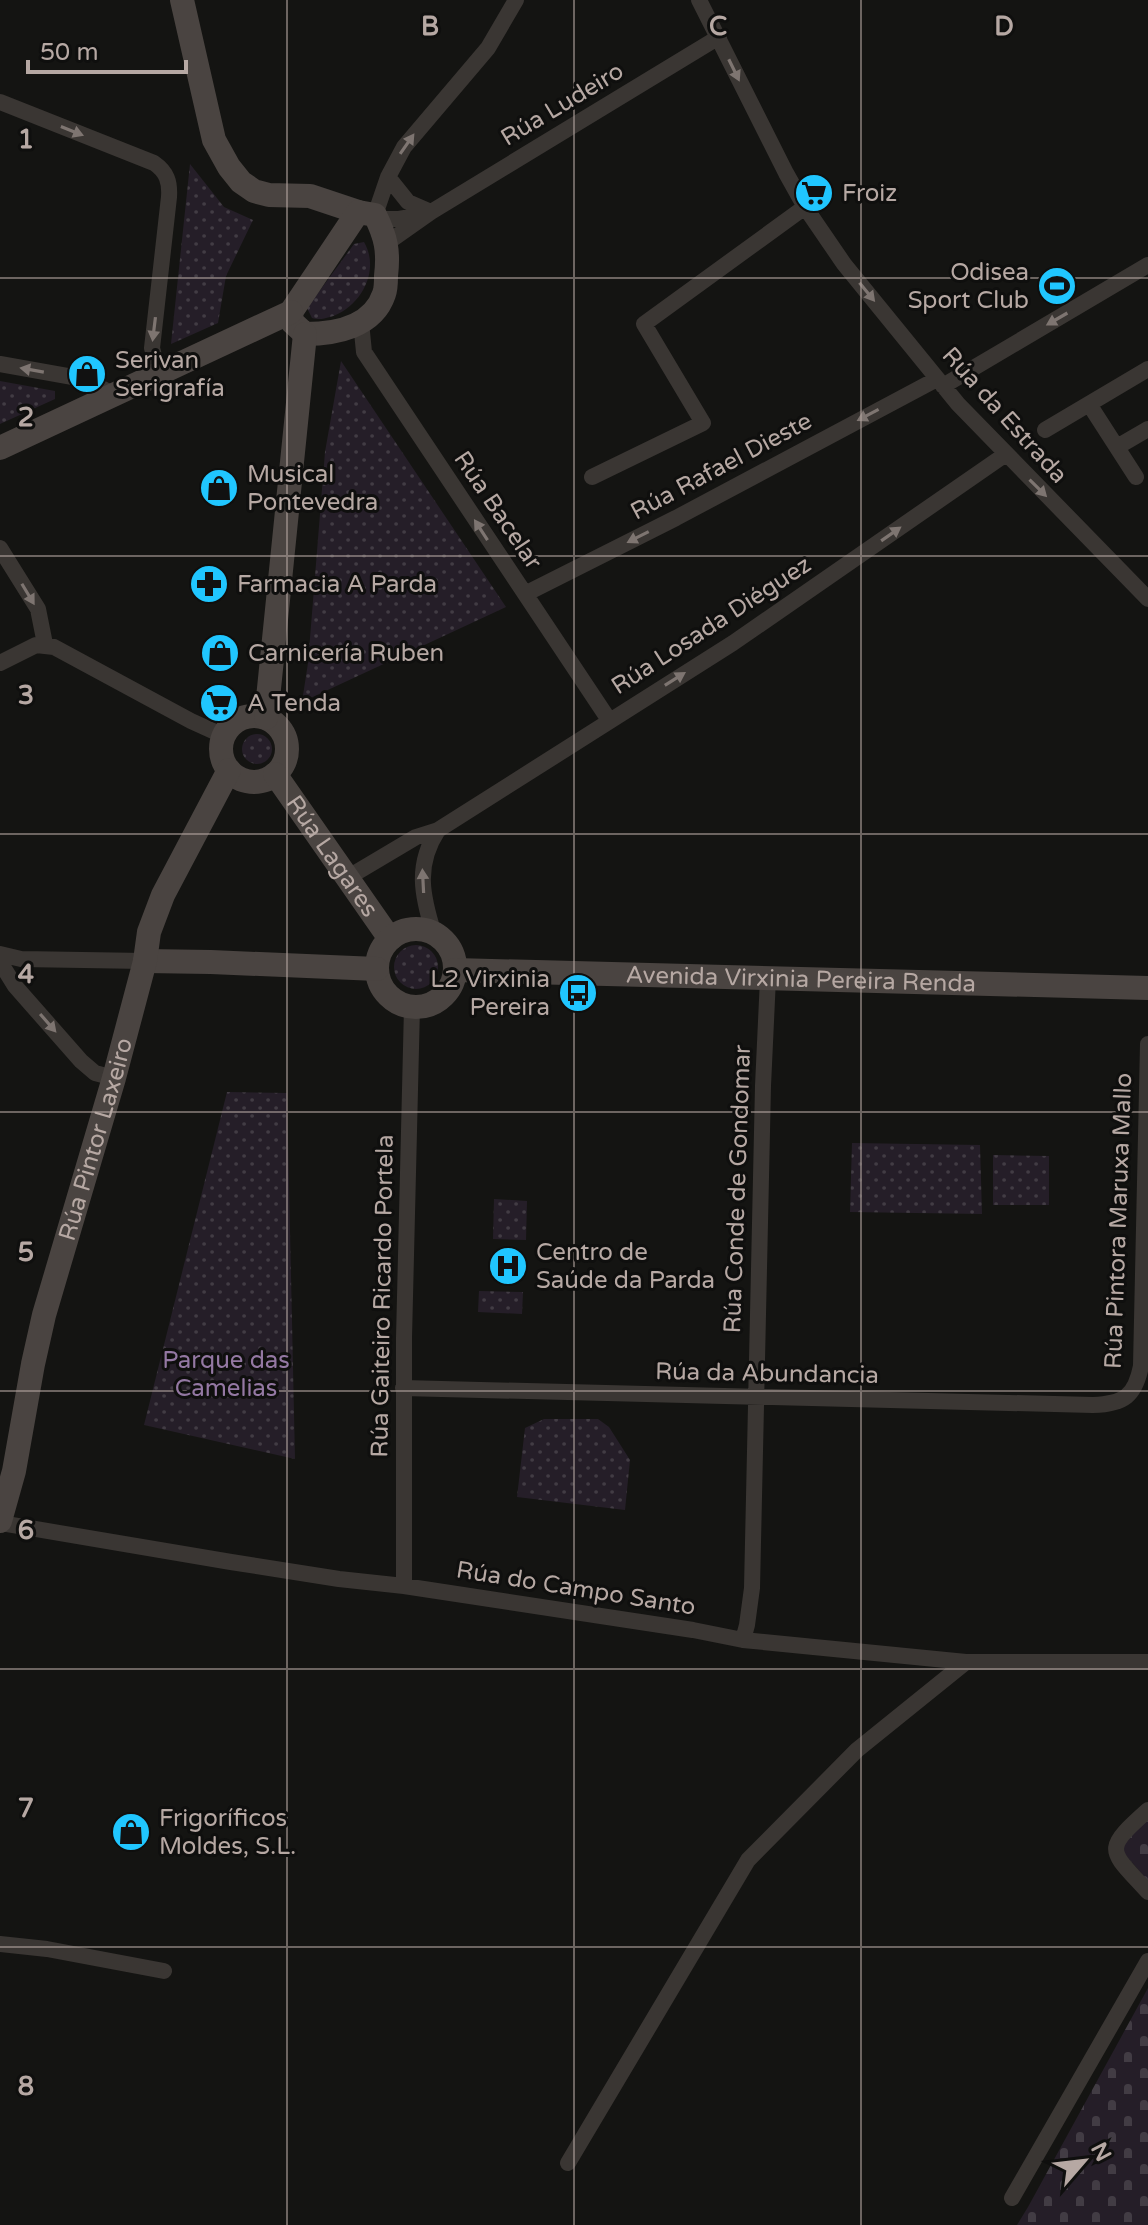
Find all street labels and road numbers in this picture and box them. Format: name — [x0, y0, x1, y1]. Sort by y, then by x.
street label: Rúa Ludeiro — [496, 56, 629, 152]
street label: Rúa da Estrada — [936, 341, 1073, 489]
street label: Rúa Rafael Dieste — [626, 406, 817, 526]
street label: Rúa Bacelar — [447, 446, 548, 576]
street label: Rúa Losada Diéguez — [606, 550, 817, 701]
street label: Rúa Lagares — [279, 790, 384, 923]
street label: Avenida Virxinia Pereira Renda — [625, 960, 976, 999]
street label: Rúa Pintor Laxeiro — [53, 1035, 139, 1244]
street label: Rúa Conde de Gondomar — [718, 1043, 757, 1334]
street label: Rúa Pintora Maruxa Mallo — [1099, 1072, 1138, 1370]
street label: Rúa Gaiteiro Ricardo Portela — [365, 1134, 400, 1458]
street label: Rúa da Abundancia — [655, 1357, 879, 1390]
street label: Rúa do Campo Santo — [454, 1555, 698, 1622]

